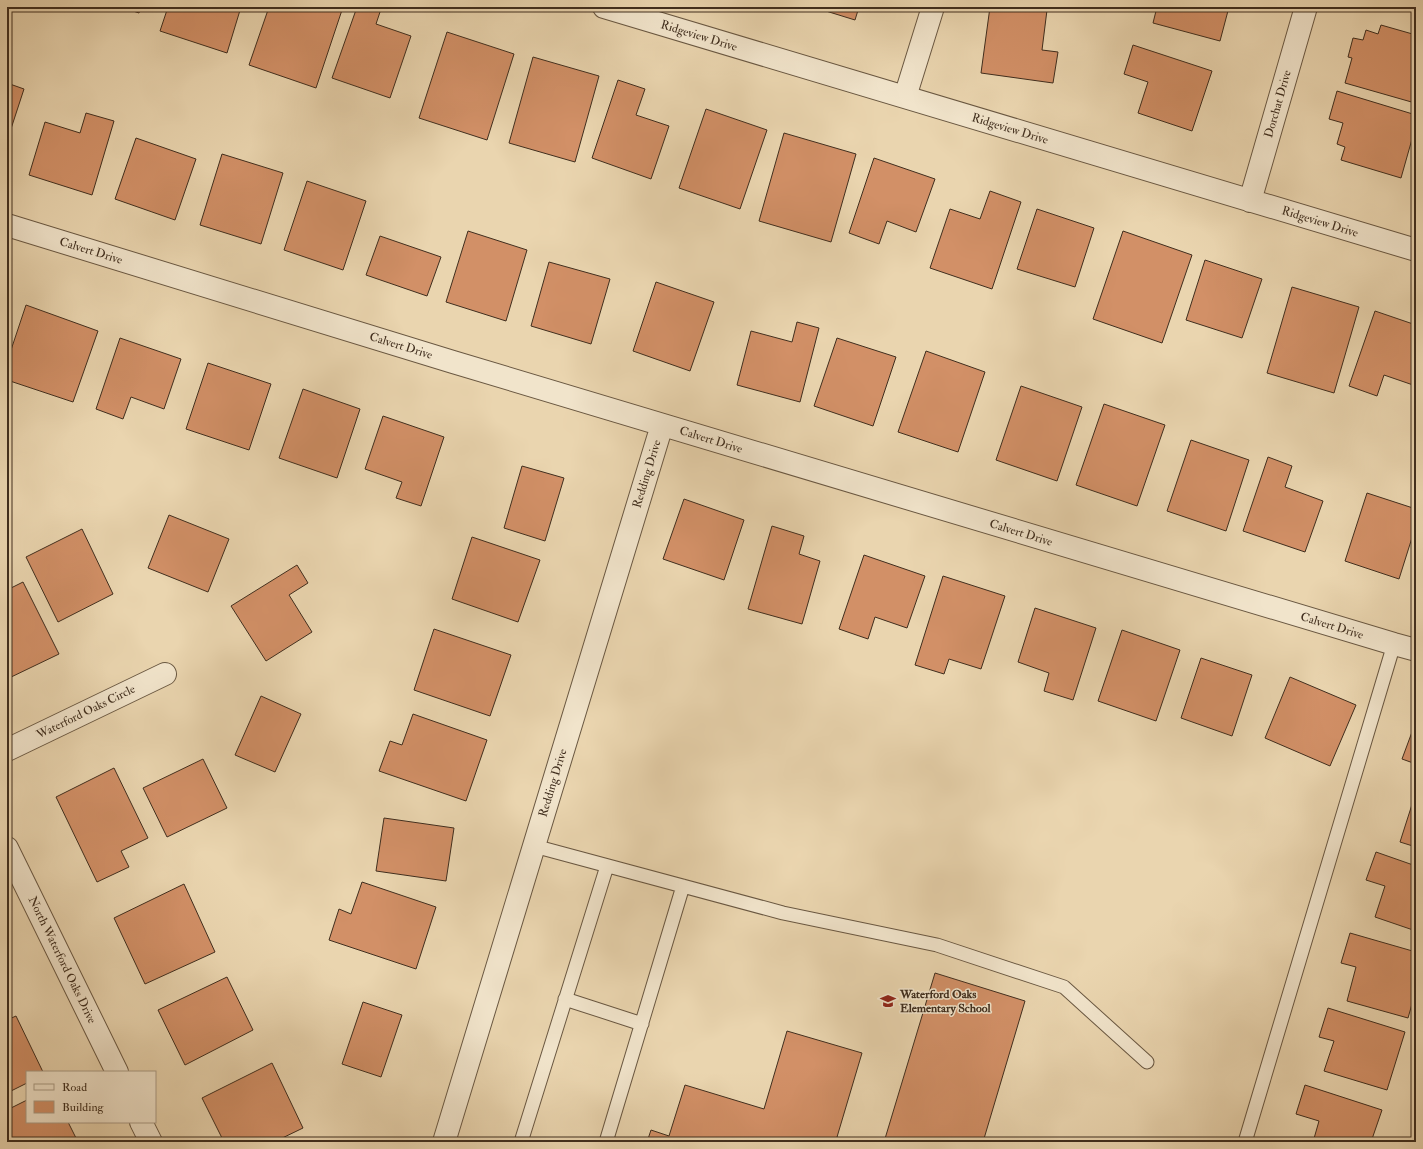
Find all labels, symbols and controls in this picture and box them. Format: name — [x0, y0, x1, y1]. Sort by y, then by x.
street label: Ridgeview Drive — [659, 17, 739, 55]
street label: Dorchat Drive — [1261, 68, 1295, 140]
street label: Ridgeview Drive — [970, 110, 1050, 148]
street label: Ridgeview Drive — [1280, 203, 1360, 241]
street label: Calvert Drive — [58, 234, 124, 268]
street label: Calvert Drive — [368, 329, 434, 363]
street label: Calvert Drive — [678, 423, 744, 457]
street label: Redding Drive — [630, 438, 664, 510]
street label: Calvert Drive — [988, 516, 1054, 550]
street label: Calvert Drive — [1299, 609, 1365, 643]
street label: Waterford Oaks Circle — [33, 682, 138, 743]
street label: Redding Drive — [536, 747, 570, 819]
street label: North Waterford Oaks Drive — [25, 894, 99, 1026]
place label: Waterford Oaks Elementary School — [899, 987, 991, 1016]
school or university icon: Waterford Oaks Elementary School — [879, 992, 897, 1010]
legend — [26, 1071, 156, 1123]
text: Road — [62, 1080, 87, 1095]
text: Building — [62, 1100, 105, 1115]

